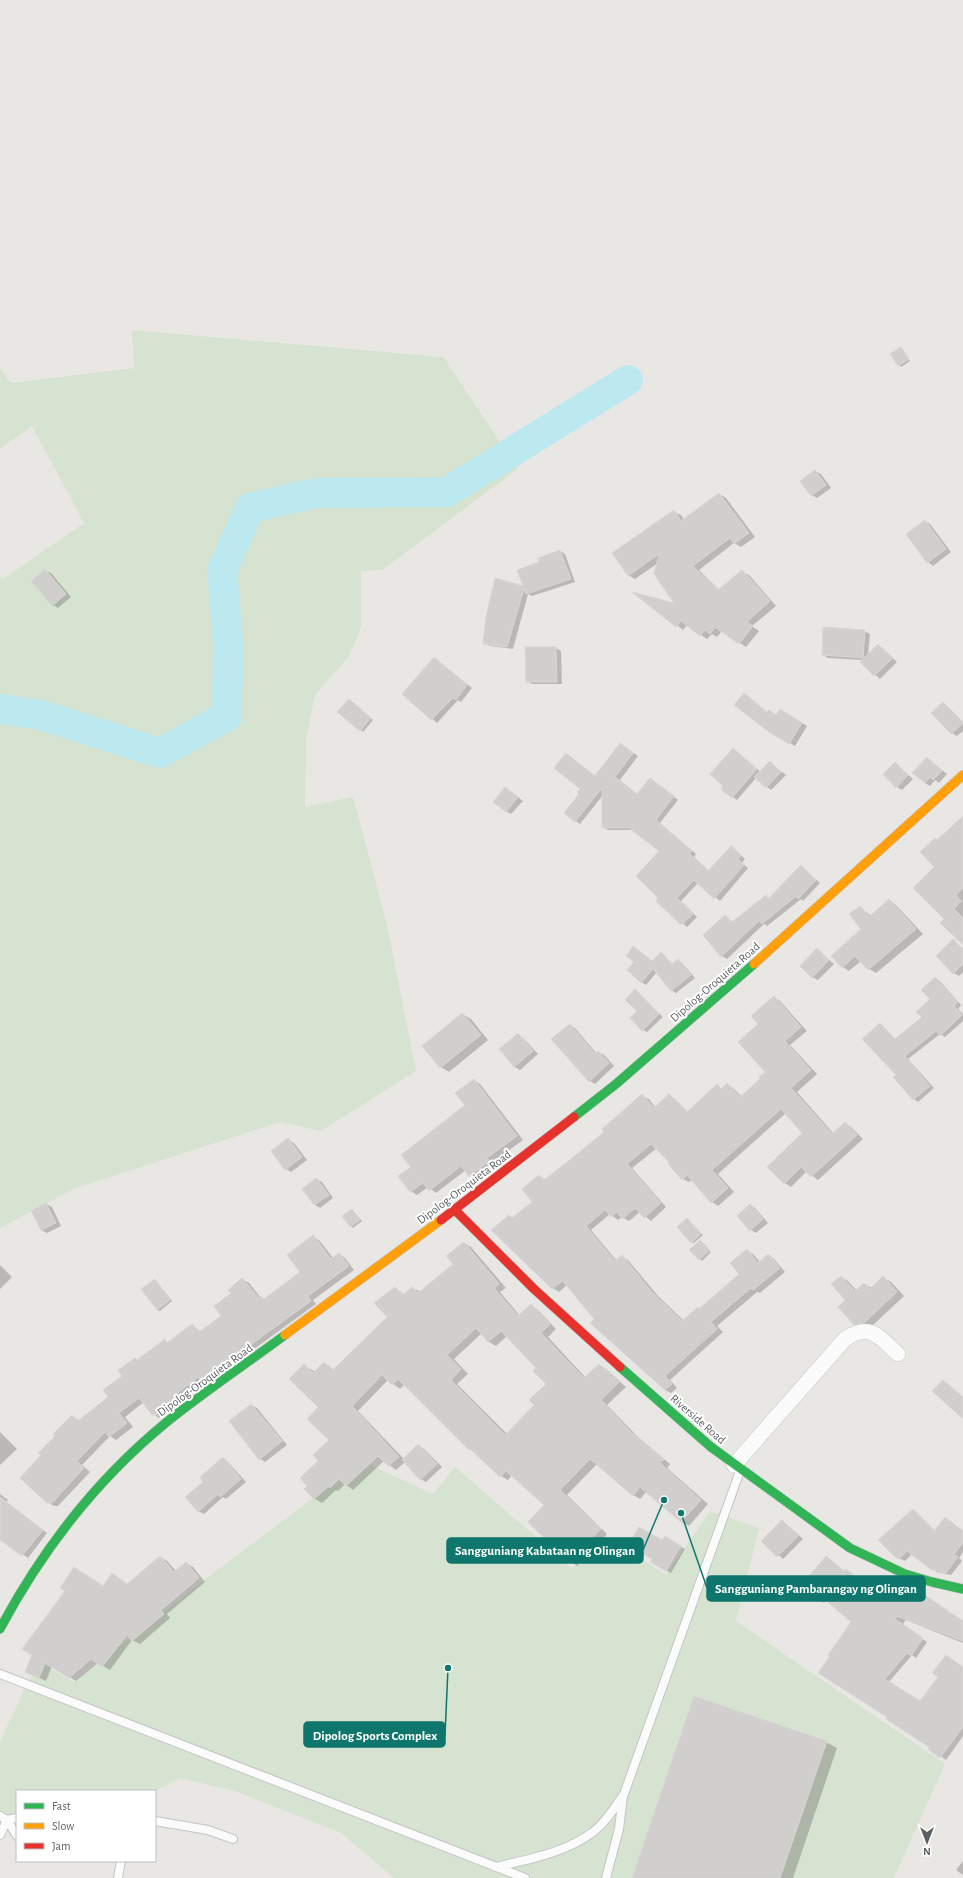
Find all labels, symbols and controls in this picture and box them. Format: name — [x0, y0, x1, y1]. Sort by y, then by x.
street label: Dipolog-Oroquieta Road — [668, 940, 762, 1024]
street label: Dipolog-Oroquieta Road — [415, 1148, 513, 1226]
street label: Dipolog-Oroquieta Road — [155, 1342, 255, 1418]
street label: Riverside Road — [668, 1392, 728, 1446]
callout: Sangguniang Kabataan ng Olingan — [447, 1538, 643, 1563]
text: Sangguniang Kabataan ng Olingan — [455, 1545, 635, 1558]
callout: Sangguniang Pambarangay ng Olingan — [707, 1576, 925, 1601]
text: Sangguniang Pambarangay ng Olingan — [715, 1583, 917, 1596]
callout: Dipolog Sports Complex — [304, 1722, 445, 1747]
text: Dipolog Sports Complex — [313, 1730, 437, 1743]
legend — [16, 1790, 156, 1862]
text: Fast — [52, 1800, 71, 1812]
text: Slow — [52, 1820, 74, 1832]
north arrow — [907, 1822, 947, 1862]
text: Jam — [52, 1840, 71, 1852]
text: N — [923, 1846, 931, 1857]

